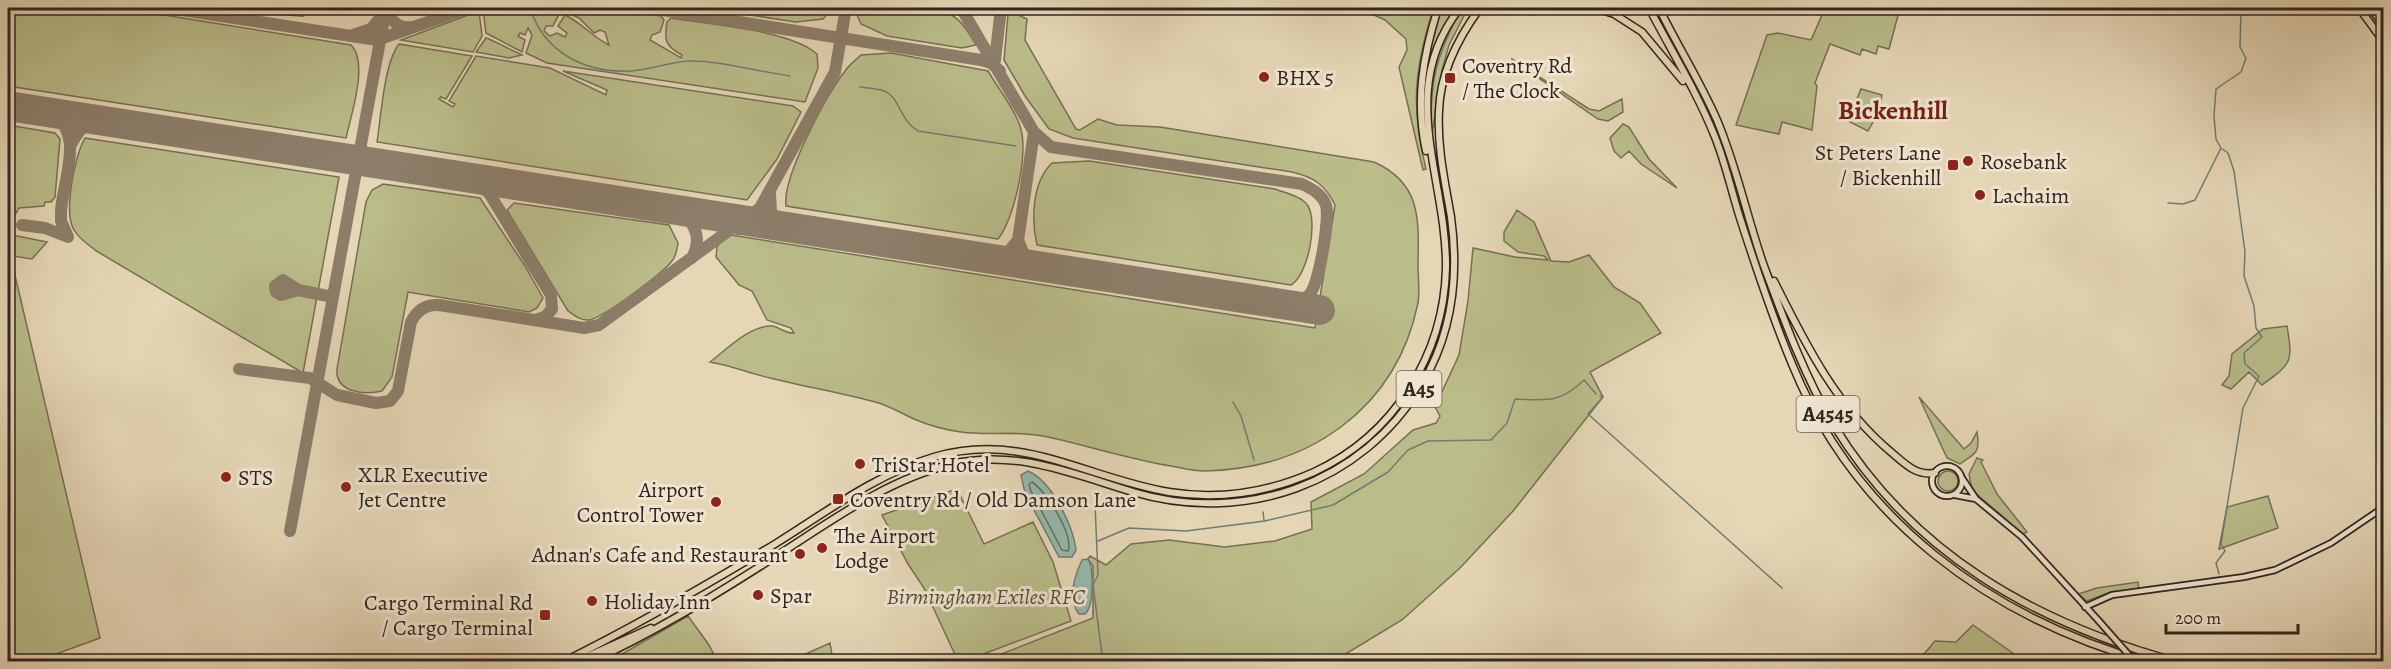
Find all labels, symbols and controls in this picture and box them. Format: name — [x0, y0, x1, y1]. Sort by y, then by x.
place label: Coventry Rd / The Clock — [1462, 51, 1572, 106]
place label: BHX 5 — [1276, 63, 1334, 93]
marker: BHX 5 — [1257, 70, 1271, 84]
marker: Coventry Rd / The Clock — [1443, 71, 1457, 85]
district label: Bickenhill — [1838, 93, 1948, 128]
place label: St Peters Lane / Bickenhill — [1815, 138, 1941, 193]
place label: Rosebank — [1980, 147, 2067, 177]
marker: Rosebank — [1961, 154, 1975, 168]
marker: St Peters Lane / Bickenhill — [1946, 158, 1960, 172]
place label: Lachaim — [1992, 181, 2069, 211]
marker: Lachaim — [1973, 188, 1987, 202]
road number: A45 — [1396, 371, 1442, 407]
road number: A4545 — [1796, 396, 1860, 432]
place label: TriStar Hotel — [872, 450, 990, 480]
marker: TriStar Hotel — [853, 457, 867, 471]
place label: XLR Executive Jet Centre — [358, 460, 488, 515]
place label: STS — [238, 463, 273, 493]
marker: STS — [219, 470, 233, 484]
place label: Airport Control Tower — [577, 475, 704, 530]
marker: XLR Executive Jet Centre — [339, 480, 353, 494]
place label: Coventry Rd / Old Damson Lane — [850, 485, 1136, 515]
marker: Coventry Rd / Old Damson Lane — [831, 492, 845, 506]
marker: Airport Control Tower — [709, 495, 723, 509]
place label: The Airport Lodge — [834, 521, 935, 576]
place label: Adnan's Cafe and Restaurant — [531, 540, 788, 570]
marker: The Airport Lodge — [815, 541, 829, 555]
marker: Adnan's Cafe and Restaurant — [793, 547, 807, 561]
place label: Spar — [770, 581, 812, 611]
park label: Birmingham Exiles RFC — [887, 582, 1086, 612]
place label: Holiday Inn — [604, 587, 710, 617]
place label: Cargo Terminal Rd / Cargo Terminal — [364, 588, 533, 643]
marker: Spar — [751, 588, 765, 602]
marker: Holiday Inn — [585, 594, 599, 608]
scale bar — [2166, 597, 2298, 635]
text: 200 m — [2175, 606, 2221, 630]
marker: Cargo Terminal Rd / Cargo Terminal — [538, 608, 552, 622]

